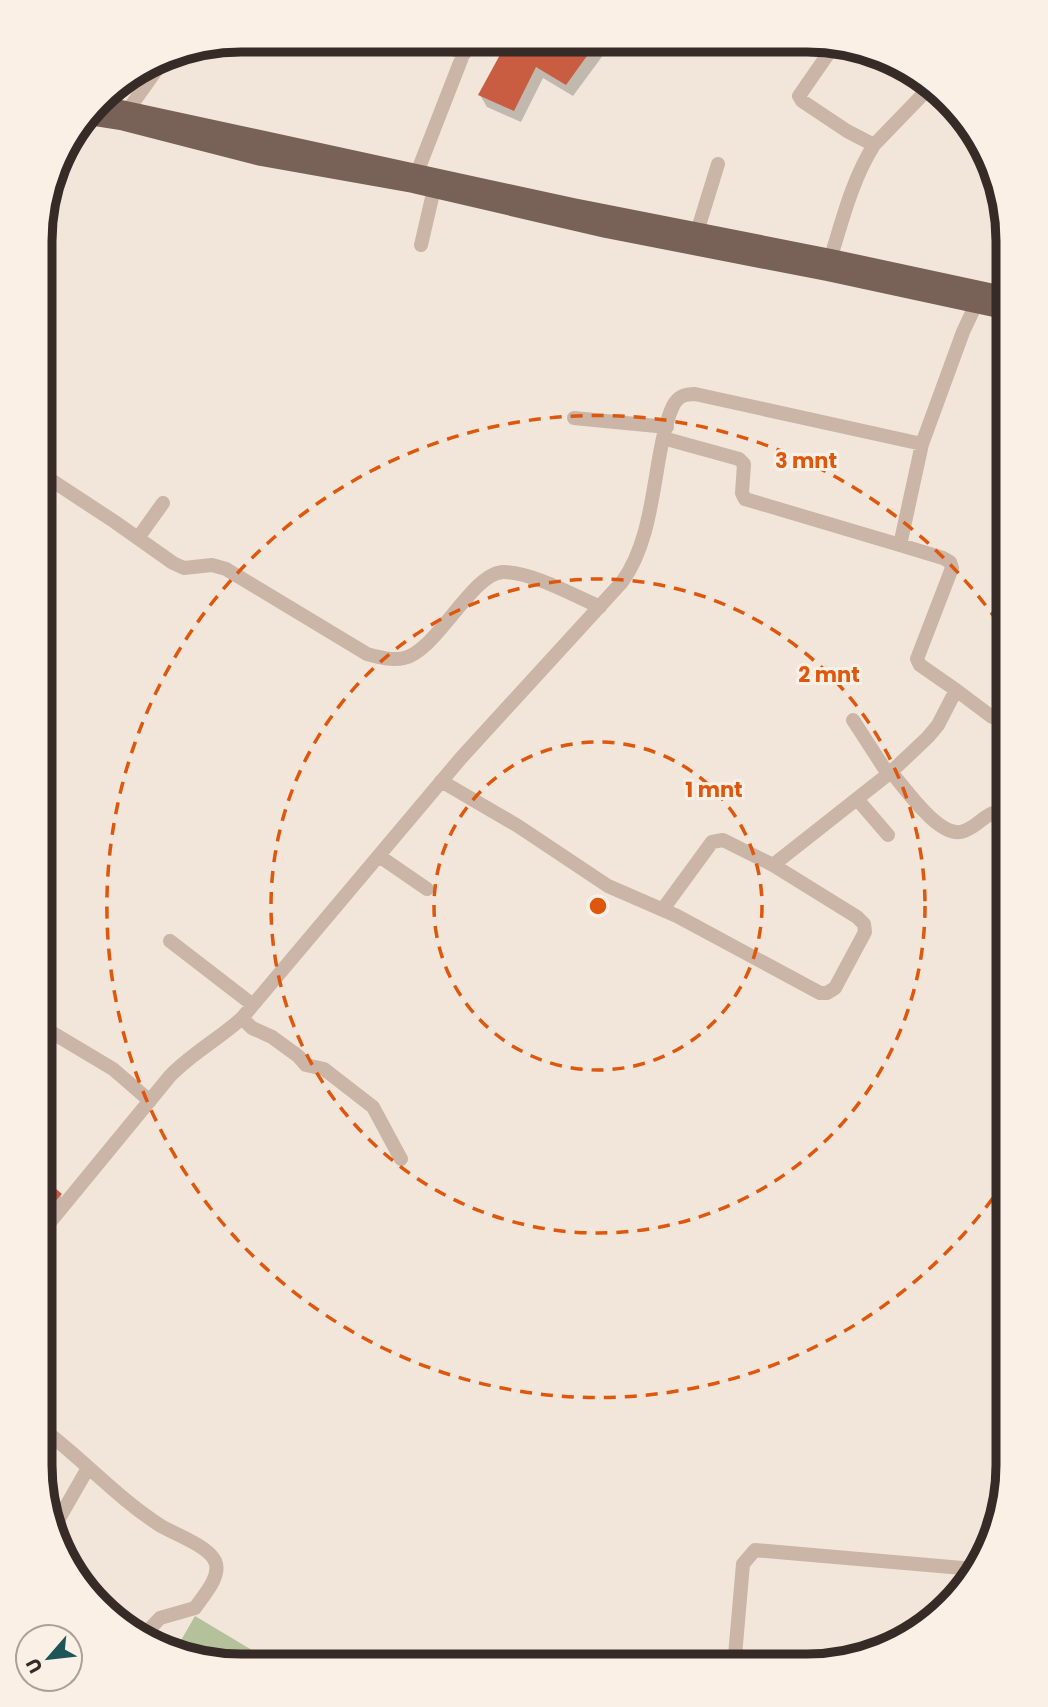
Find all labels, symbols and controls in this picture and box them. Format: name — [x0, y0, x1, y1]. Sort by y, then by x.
text: 3 mnt — [775, 446, 837, 475]
text: 2 mnt — [798, 660, 860, 689]
text: 1 mnt — [685, 775, 743, 804]
centre of rings — [586, 894, 610, 918]
north arrow — [14, 1623, 84, 1693]
text: U — [19, 1653, 49, 1678]

